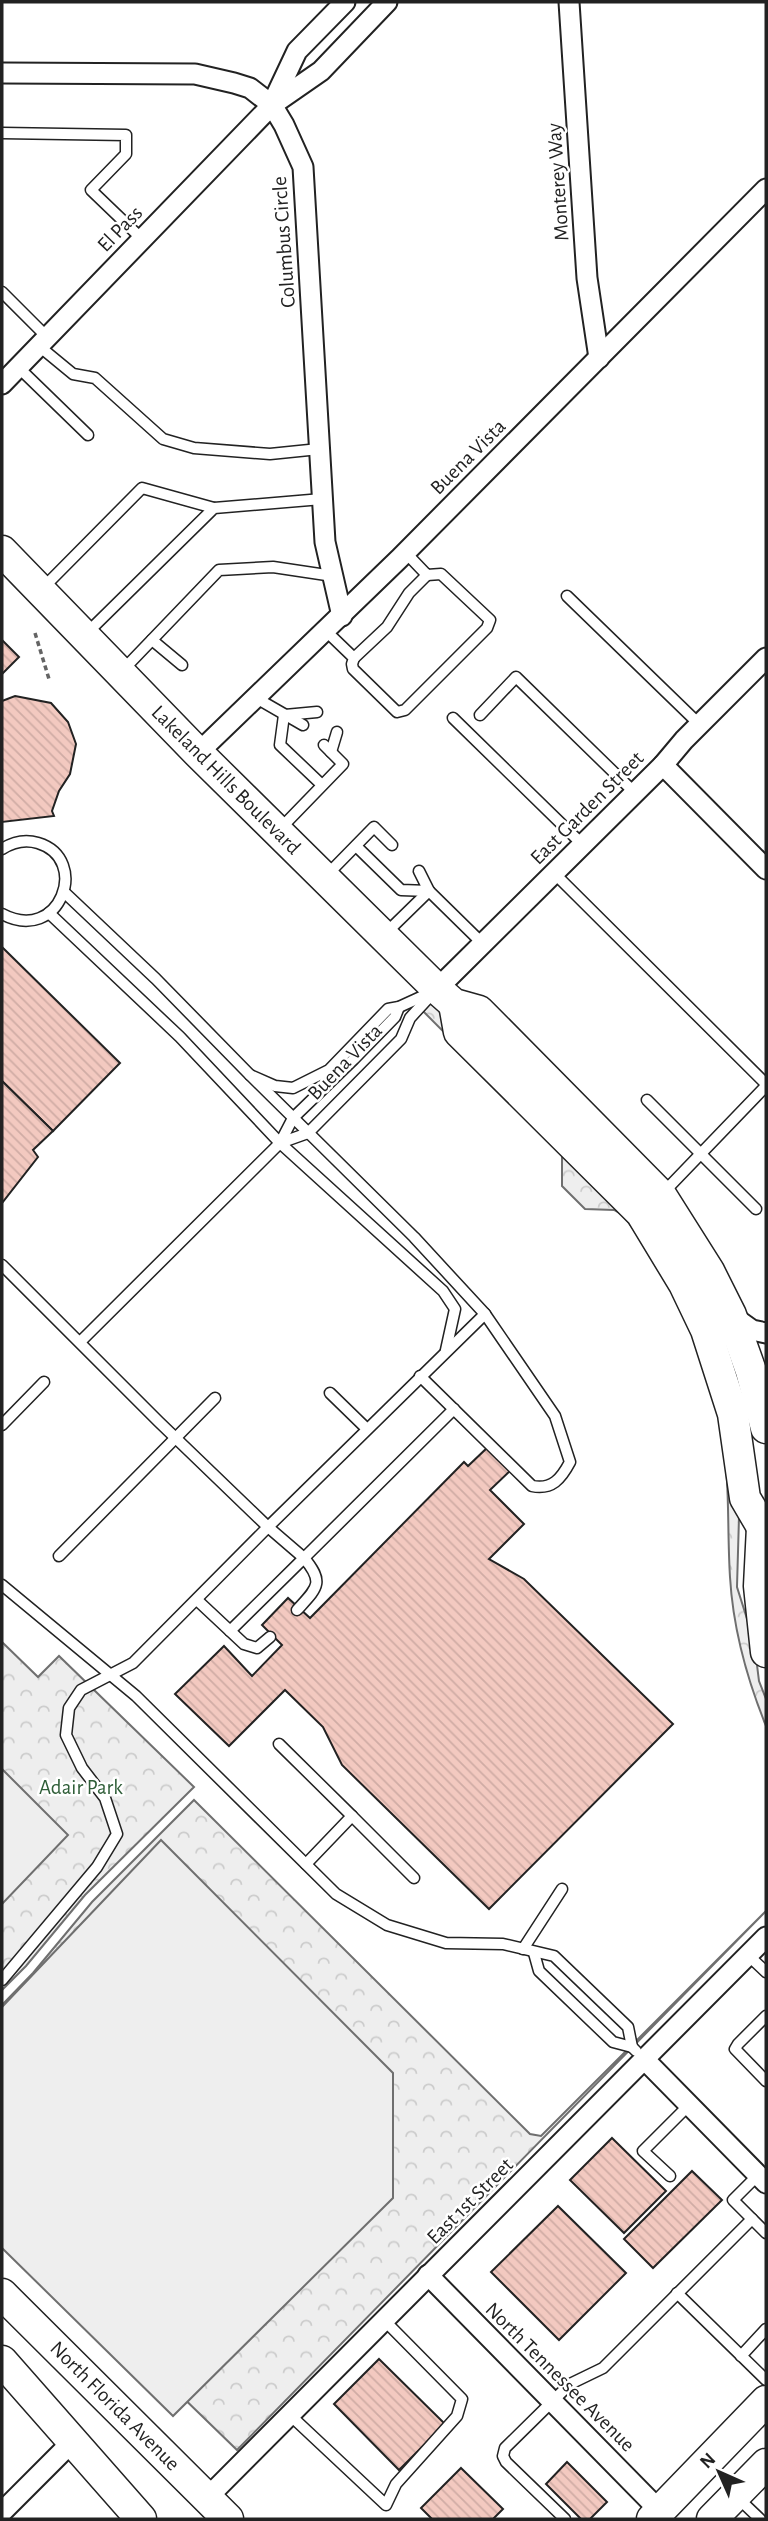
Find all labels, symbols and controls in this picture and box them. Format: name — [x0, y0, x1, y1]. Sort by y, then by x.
street label: Monterey Way — [543, 122, 573, 242]
street label: Columbus Circle — [269, 176, 299, 308]
street label: El Pass — [94, 202, 146, 256]
street label: Buena Vista — [426, 415, 510, 499]
street label: Lakeland Hills Boulevard — [148, 702, 305, 859]
street label: East Garden Street — [526, 747, 648, 869]
street label: Buena Vista — [304, 1020, 386, 1104]
park label: Adair Park — [39, 1777, 123, 1798]
street label: East 1st Street — [423, 2154, 517, 2248]
street label: North Tennessee Avenue — [481, 2298, 639, 2456]
street label: North Florida Avenue — [46, 2337, 184, 2475]
north arrow — [684, 2437, 754, 2507]
text: N — [697, 2450, 719, 2472]

